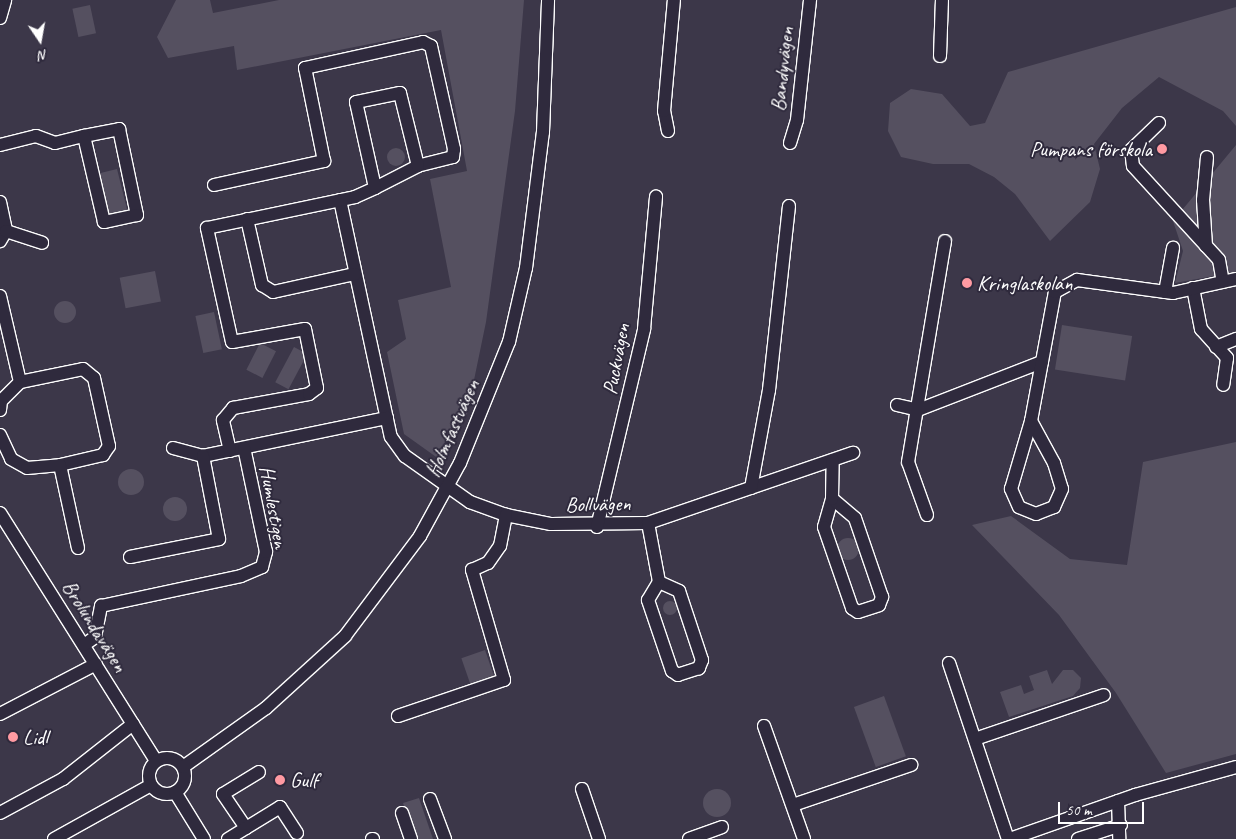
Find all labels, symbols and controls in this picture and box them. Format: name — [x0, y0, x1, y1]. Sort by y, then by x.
north arrow — [15, 15, 65, 65]
street label: Bandyvägen — [765, 26, 799, 112]
text: N — [37, 46, 49, 64]
place label: Pumpans förskola — [1030, 136, 1152, 162]
marker: Pumpans förskola — [1156, 143, 1168, 155]
place label: Kringlaskolan — [977, 270, 1072, 296]
marker: Kringlaskolan — [961, 277, 973, 289]
street label: Puckvägen — [597, 321, 635, 397]
street label: Holmfastvägen — [419, 375, 485, 481]
street label: Humlestigen — [254, 464, 294, 550]
street label: Bollvägen — [565, 491, 631, 517]
street label: Brolundavägen — [57, 575, 133, 677]
place label: Lidl — [23, 724, 48, 750]
marker: Lidl — [7, 731, 19, 743]
place label: Gulf — [290, 767, 318, 793]
marker: Gulf — [274, 774, 286, 786]
scale bar — [1061, 792, 1147, 824]
text: 50 m — [1066, 801, 1092, 820]

